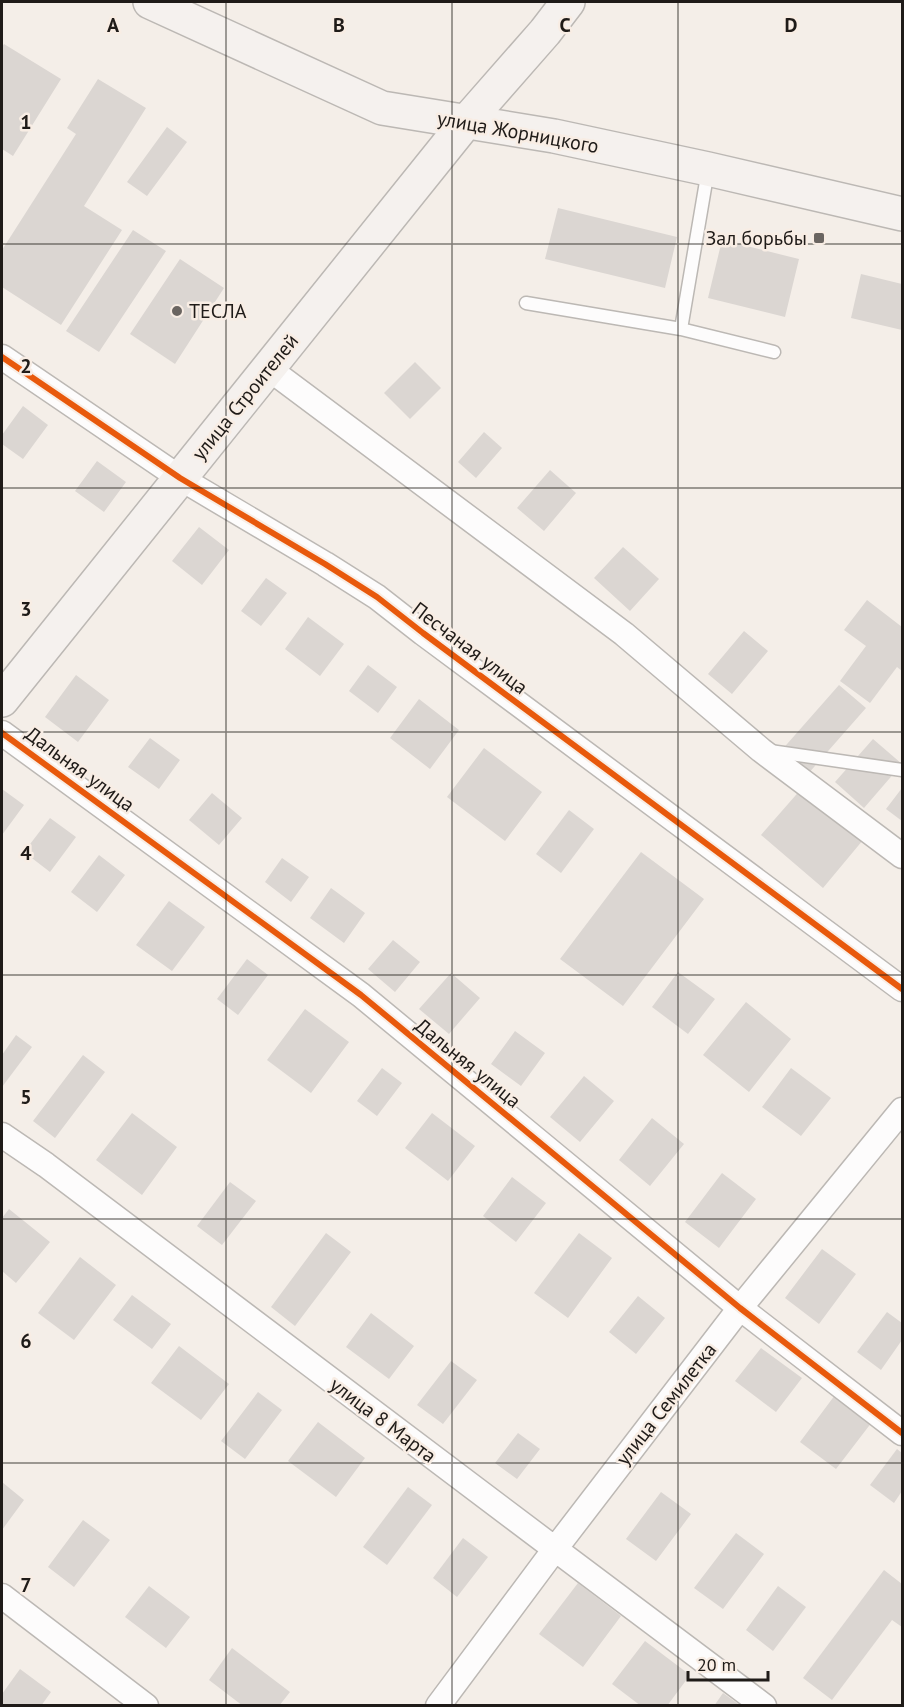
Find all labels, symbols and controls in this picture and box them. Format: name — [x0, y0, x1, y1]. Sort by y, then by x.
text: A — [107, 12, 120, 38]
text: B — [333, 12, 345, 38]
text: C — [559, 12, 571, 38]
text: D — [785, 12, 798, 38]
street label: улица Жорницкого — [435, 105, 601, 159]
text: 1 — [20, 109, 32, 135]
place label: Зал борьбы — [705, 225, 807, 251]
marker: Зал борьбы — [812, 231, 826, 245]
place label: ТЕСЛА — [189, 298, 247, 324]
marker: ТЕСЛА — [170, 304, 184, 318]
street label: улица Строителей — [186, 328, 304, 466]
text: 2 — [20, 353, 32, 379]
text: 3 — [20, 596, 32, 622]
street label: Песчаная улица — [407, 596, 533, 700]
street label: Дальняя улица — [20, 721, 140, 817]
text: 4 — [20, 840, 32, 866]
street label: Дальняя улица — [410, 1012, 526, 1114]
text: 5 — [20, 1084, 32, 1110]
text: 6 — [20, 1328, 32, 1354]
street label: улица Семилетка — [610, 1337, 722, 1471]
street label: улица 8 Марта — [325, 1372, 441, 1468]
text: 7 — [20, 1572, 32, 1598]
scale bar — [688, 1644, 768, 1682]
text: 20 m — [697, 1653, 736, 1676]

